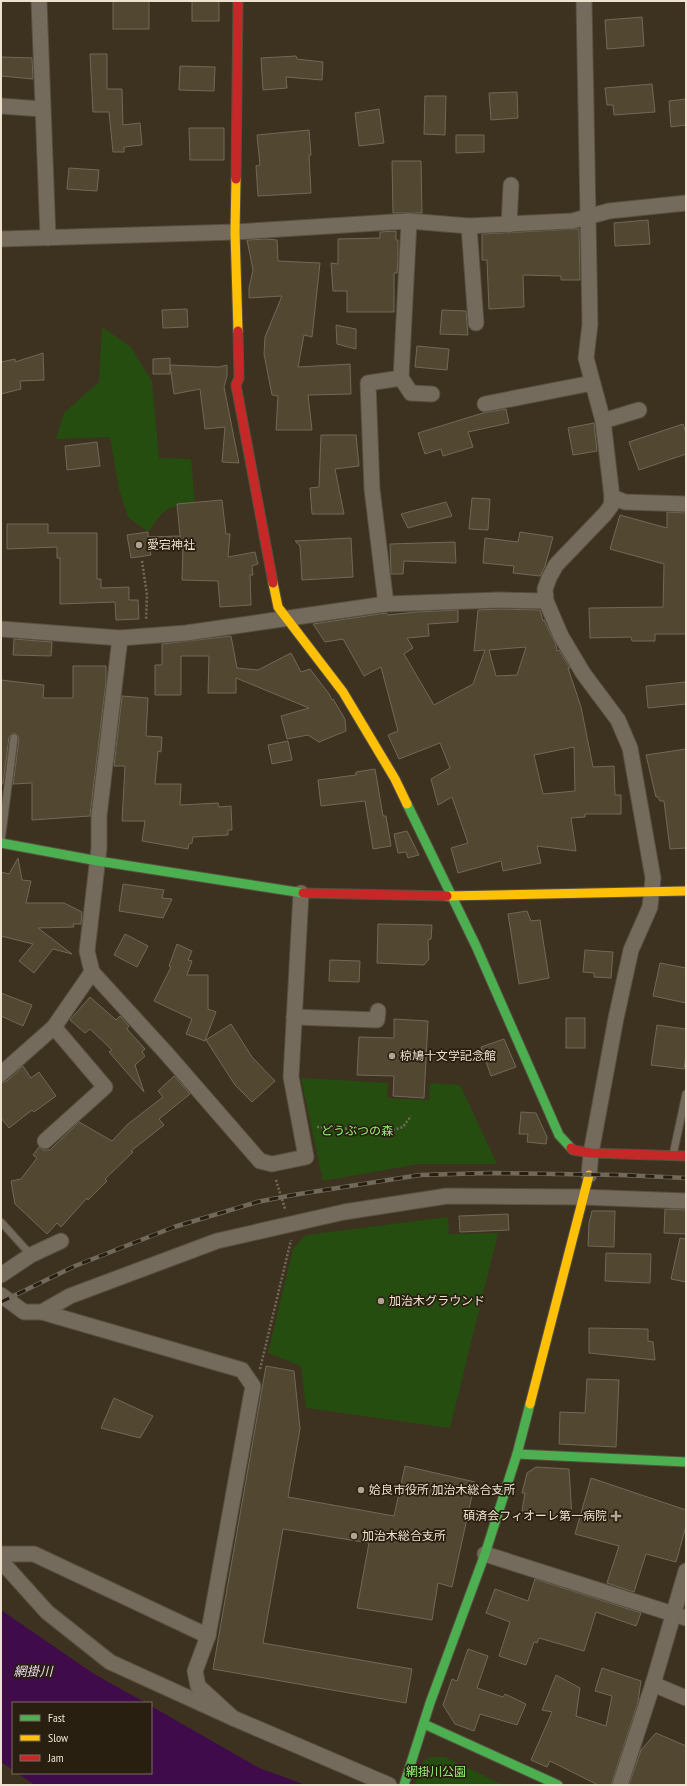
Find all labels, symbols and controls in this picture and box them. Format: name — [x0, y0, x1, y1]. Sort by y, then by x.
place label: 愛宕神社 — [147, 537, 195, 552]
marker: 愛宕神社 — [134, 540, 144, 550]
place label: 椋鳩十文学記念館 — [400, 1048, 496, 1063]
marker: 椋鳩十文学記念館 — [387, 1051, 397, 1061]
park label: どうぶつの森 — [321, 1123, 393, 1138]
place label: 加治木グラウンド — [389, 1293, 485, 1308]
marker: 加治木グラウンド — [376, 1296, 386, 1306]
place label: 姶良市役所 加治木総合支所 — [369, 1482, 516, 1497]
marker: 姶良市役所 加治木総合支所 — [356, 1485, 366, 1495]
place label: 碩済会フィオーレ第一病院 — [463, 1508, 607, 1523]
marker: 碩済会フィオーレ第一病院 — [610, 1510, 622, 1522]
place label: 加治木総合支所 — [362, 1528, 446, 1543]
marker: 加治木総合支所 — [349, 1531, 359, 1541]
water label: 網掛川 — [13, 1663, 54, 1680]
legend — [12, 1702, 152, 1774]
text: Fast — [48, 1710, 66, 1725]
text: Slow — [48, 1730, 69, 1745]
text: Jam — [47, 1750, 64, 1765]
park label: 網掛川公園 — [406, 1764, 466, 1779]

